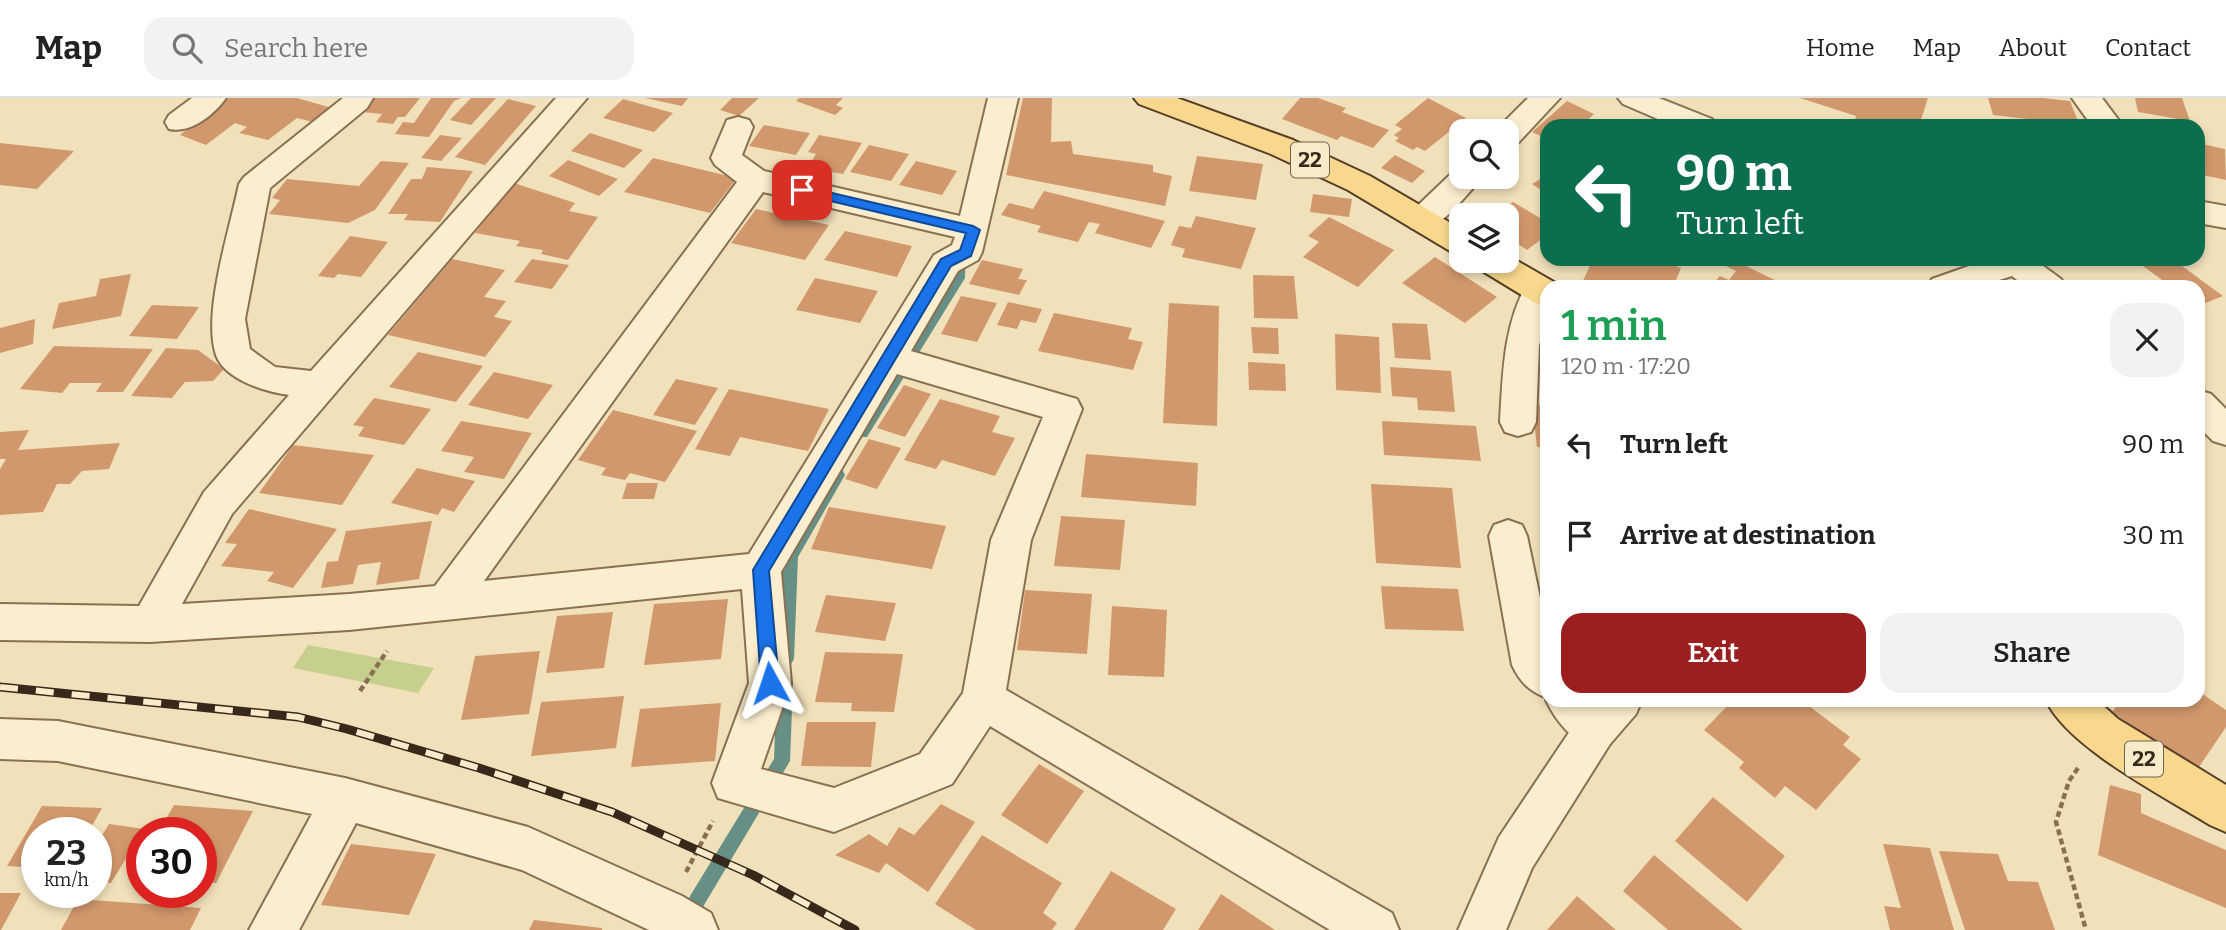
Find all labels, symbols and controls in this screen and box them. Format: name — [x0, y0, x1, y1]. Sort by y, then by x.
search box — [144, 17, 634, 80]
text: Map — [35, 28, 102, 68]
icon: search — [168, 29, 206, 67]
text: Search here — [224, 33, 368, 64]
text: Home — [1806, 34, 1875, 62]
text: Map — [1913, 34, 1961, 62]
text: About — [1999, 34, 2067, 62]
text: Contact — [2105, 34, 2191, 62]
map controls — [1449, 119, 1519, 273]
button: search — [1449, 119, 1519, 189]
road number: 22 — [1291, 142, 1329, 178]
text: 90 m — [1676, 144, 1792, 203]
icon: left — [1561, 147, 1652, 238]
pin — [772, 160, 832, 220]
icon: arrive — [783, 171, 821, 209]
button: layers — [1449, 203, 1519, 273]
text: Turn left — [1676, 204, 1804, 242]
text: 1 min — [1561, 301, 1667, 351]
button: close — [2110, 303, 2184, 377]
text: 120 m · 17:20 — [1561, 352, 1691, 380]
icon: left — [1561, 426, 1599, 464]
text: Turn left — [1620, 429, 1728, 460]
text: 90 m — [2122, 429, 2184, 460]
icon: arrive — [1561, 517, 1599, 555]
text: Arrive at destination — [1620, 520, 1875, 551]
text: 30 m — [2123, 520, 2184, 551]
button: Exit — [1561, 613, 1866, 693]
button: Share — [1880, 613, 2184, 693]
position arrow — [733, 646, 807, 720]
road number: 22 — [2125, 742, 2163, 776]
speed limit sign: 30 — [126, 817, 217, 908]
text: 23 — [47, 832, 86, 874]
text: km/h — [44, 869, 89, 891]

